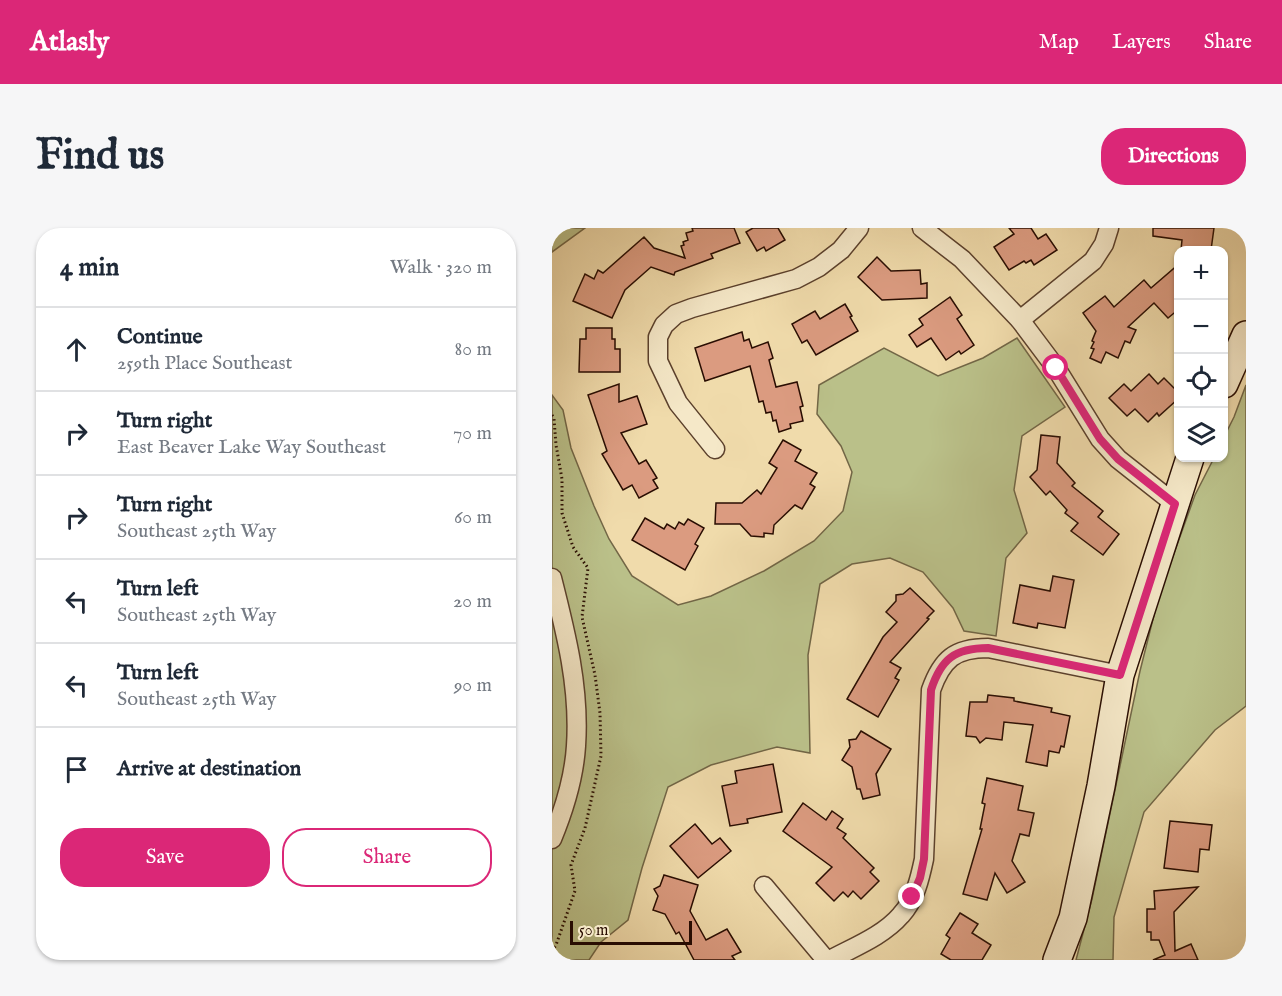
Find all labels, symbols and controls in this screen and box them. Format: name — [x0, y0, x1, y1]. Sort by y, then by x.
text: Atlasly — [30, 25, 109, 60]
text: Map — [1039, 29, 1079, 56]
text: Layers — [1112, 29, 1171, 56]
text: Share — [1204, 29, 1252, 56]
button: Directions — [1101, 128, 1246, 185]
text: Find us — [36, 130, 164, 183]
map controls — [1174, 246, 1228, 462]
button: + — [1174, 246, 1228, 300]
text: 4 min — [60, 251, 119, 284]
text: Walk · 320 m — [390, 255, 492, 280]
button: − — [1174, 300, 1228, 354]
text: Continue — [117, 323, 203, 351]
icon: ahead — [60, 333, 93, 366]
text: 80 m — [455, 337, 492, 362]
text: 259th Place Southeast — [117, 351, 293, 376]
route start — [1042, 354, 1068, 380]
button: locate — [1174, 354, 1228, 408]
text: Turn right — [117, 407, 212, 435]
button: layers — [1174, 408, 1228, 462]
icon: right — [60, 417, 93, 450]
text: 70 m — [453, 421, 492, 446]
text: East Beaver Lake Way Southeast — [117, 435, 386, 460]
text: Turn right — [117, 491, 212, 519]
icon: right — [60, 501, 93, 534]
text: 60 m — [454, 505, 492, 530]
text: Southeast 25th Way — [117, 519, 276, 544]
text: Turn left — [117, 575, 199, 603]
icon: left — [60, 585, 93, 618]
text: 20 m — [453, 589, 492, 614]
text: Southeast 25th Way — [117, 603, 276, 628]
text: Turn left — [117, 659, 199, 687]
icon: left — [60, 669, 93, 702]
text: 90 m — [454, 673, 492, 698]
text: Southeast 25th Way — [117, 687, 276, 712]
icon: arrive — [60, 753, 93, 786]
text: Arrive at destination — [117, 755, 301, 783]
button: Save — [60, 828, 270, 887]
button: Share — [282, 828, 492, 887]
route end — [898, 883, 924, 909]
scale bar — [570, 918, 692, 946]
text: 50 m — [579, 921, 608, 941]

